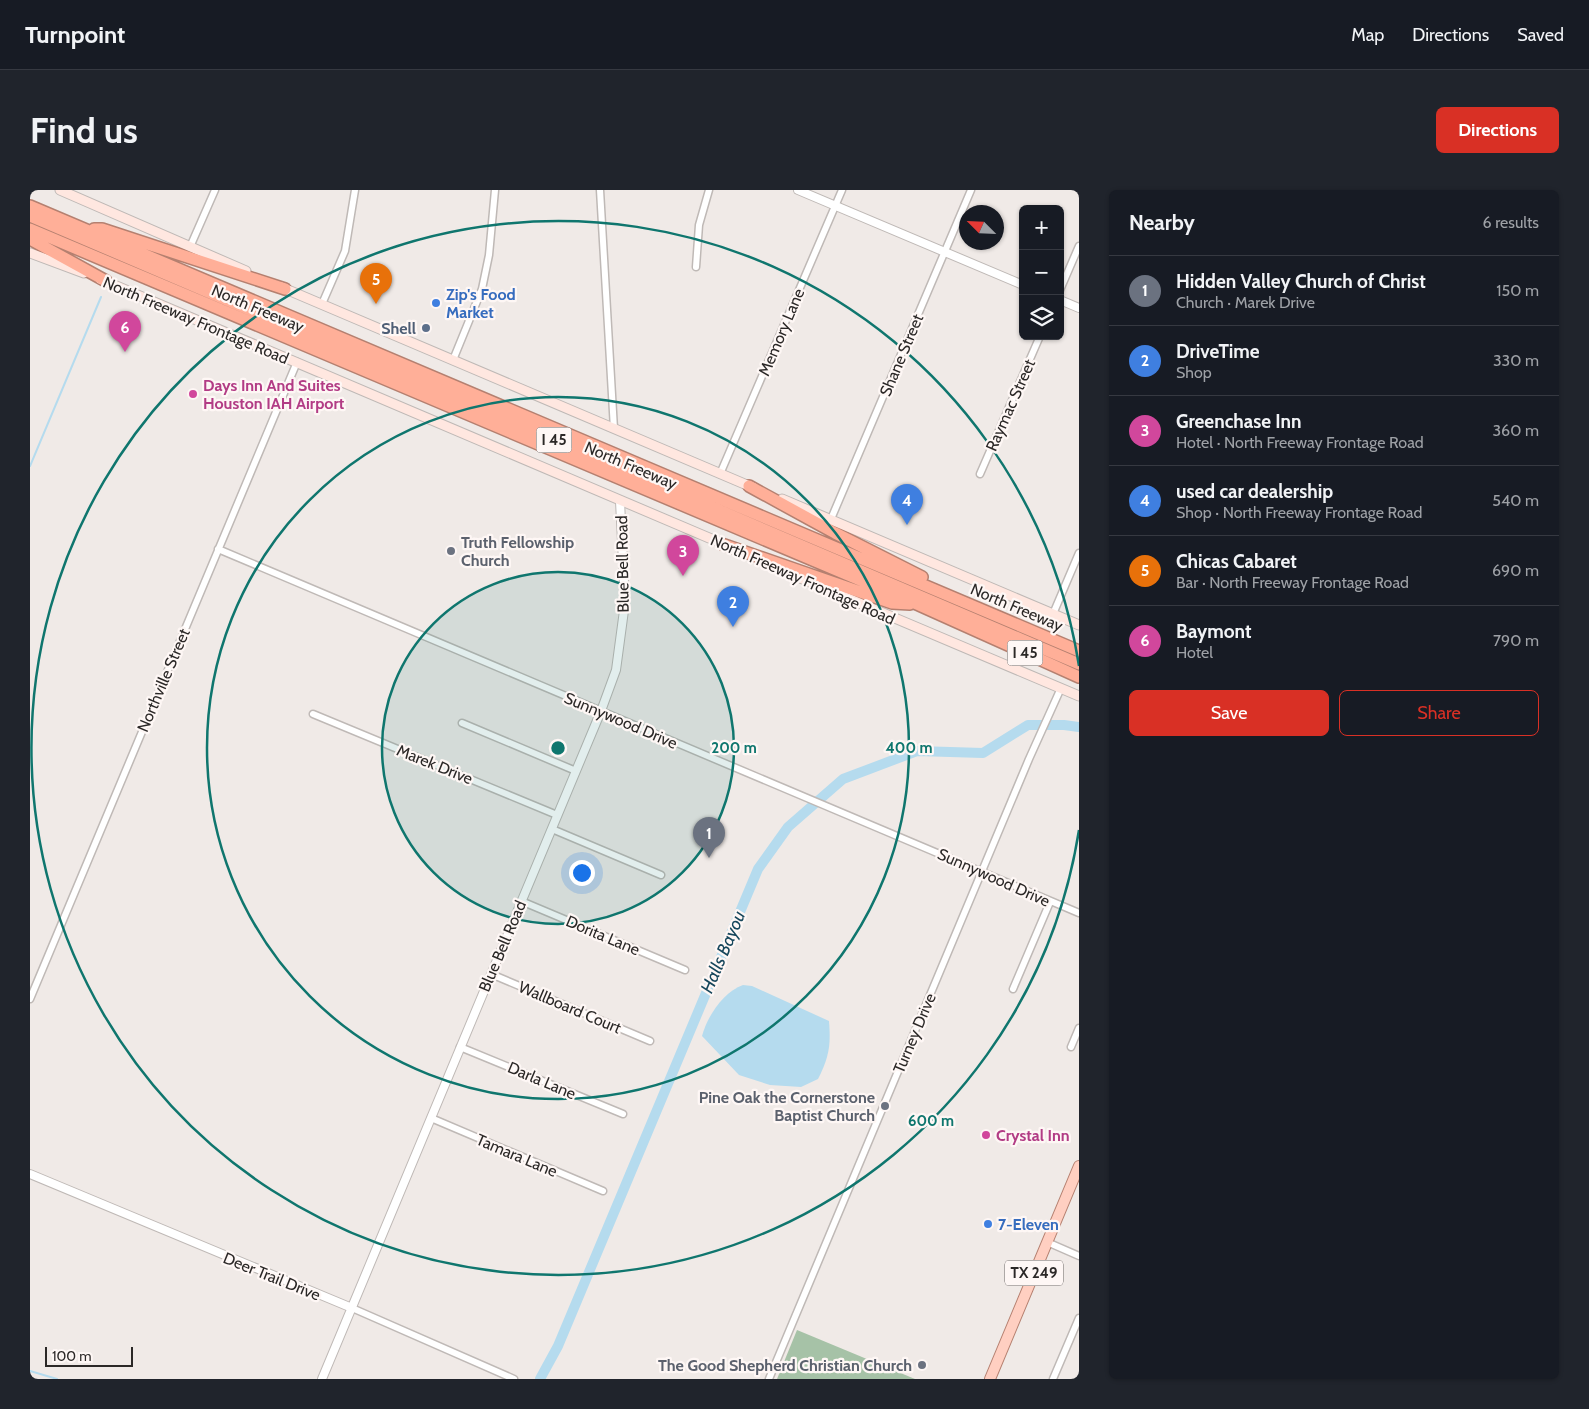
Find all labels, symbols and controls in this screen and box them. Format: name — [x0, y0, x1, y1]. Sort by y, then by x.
text: Turnpoint — [25, 20, 125, 49]
text: Map — [1351, 24, 1384, 46]
text: Directions — [1412, 24, 1489, 46]
text: Saved — [1517, 24, 1564, 46]
button: Directions — [1436, 107, 1559, 153]
text: Find us — [30, 109, 138, 152]
north arrow — [959, 205, 1004, 250]
map controls — [1019, 205, 1064, 340]
button: + — [1019, 205, 1064, 250]
text: Nearby — [1129, 210, 1195, 235]
text: 6 results — [1483, 213, 1539, 232]
button: − — [1019, 250, 1064, 295]
pin: 5 — [360, 263, 392, 304]
text: Hidden Valley Church of Christ — [1176, 270, 1426, 293]
street label: North Freeway Frontage Road — [100, 273, 291, 368]
street label: North Freeway — [209, 280, 307, 336]
text: 1 — [1142, 281, 1148, 300]
text: 150 m — [1496, 281, 1539, 300]
place label: Zip's Food Market — [446, 285, 516, 322]
street label: Memory Lane — [754, 285, 808, 379]
text: Church · Marek Drive — [1176, 293, 1315, 312]
button: layers — [1019, 295, 1064, 340]
marker: Zip's Food Market — [430, 297, 442, 309]
pin: 6 — [109, 311, 141, 352]
street label: Shane Street — [876, 311, 928, 399]
place label: Shell — [381, 319, 416, 338]
marker: Shell — [420, 322, 432, 334]
text: DriveTime — [1176, 340, 1260, 363]
text: 2 — [1141, 351, 1149, 370]
text: 330 m — [1493, 351, 1539, 370]
street label: Raymac Street — [982, 356, 1039, 454]
text: Shop — [1176, 363, 1212, 382]
place label: Days Inn And Suites Houston IAH Airport — [203, 376, 345, 413]
marker: Days Inn And Suites Houston IAH Airport — [187, 388, 199, 400]
text: Greenchase Inn — [1176, 410, 1301, 433]
text: 3 — [1141, 421, 1149, 440]
text: 360 m — [1492, 421, 1539, 440]
road number: I 45 — [536, 428, 572, 452]
text: Hotel · North Freeway Frontage Road — [1176, 433, 1424, 452]
street label: North Freeway — [582, 437, 680, 493]
text: used car dealership — [1176, 480, 1333, 503]
pin: 4 — [891, 484, 923, 525]
text: 4 — [1140, 491, 1150, 510]
text: 540 m — [1492, 491, 1539, 510]
text: Shop · North Freeway Frontage Road — [1176, 503, 1422, 522]
street label: Blue Bell Road — [612, 515, 633, 613]
street label: North Freeway Frontage Road — [708, 530, 898, 629]
place label: Truth Fellowship Church — [461, 533, 574, 570]
pin: 3 — [667, 535, 699, 576]
marker: Truth Fellowship Church — [445, 545, 457, 557]
text: Chicas Cabaret — [1176, 550, 1297, 573]
text: 5 — [1141, 561, 1149, 580]
text: 690 m — [1492, 561, 1539, 580]
text: Bar · North Freeway Frontage Road — [1176, 573, 1409, 592]
street label: North Freeway — [968, 579, 1066, 635]
pin: 2 — [717, 586, 749, 627]
text: Baymont — [1176, 620, 1251, 643]
street label: Northville Street — [133, 625, 194, 735]
text: 6 — [1141, 631, 1150, 650]
text: 790 m — [1493, 631, 1539, 650]
road number: I 45 — [1008, 640, 1042, 666]
text: Hotel — [1176, 643, 1213, 662]
street label: Sunnywood Drive — [561, 688, 680, 753]
button: Save — [1129, 690, 1329, 736]
button: Share — [1339, 690, 1539, 736]
centre of rings — [549, 739, 567, 757]
text: 200 m — [711, 739, 757, 757]
text: 400 m — [886, 739, 932, 757]
street label: Marek Drive — [394, 741, 476, 788]
pin: 1 — [693, 817, 725, 858]
street label: Sunnywood Drive — [935, 844, 1053, 911]
your location — [569, 860, 595, 886]
street label: Blue Bell Road — [475, 898, 530, 995]
water label: Halls Bayou — [696, 908, 750, 996]
street label: Dorita Lane — [563, 911, 643, 960]
street label: Wallboard Court — [516, 977, 625, 1038]
street label: Turney Drive — [889, 990, 940, 1076]
street label: Darla Lane — [505, 1058, 579, 1103]
place label: Pine Oak the Cornerstone Baptist Church — [699, 1088, 875, 1125]
marker: Pine Oak the Cornerstone Baptist Church — [879, 1100, 891, 1112]
text: 600 m — [908, 1112, 954, 1130]
place label: Crystal Inn — [996, 1126, 1070, 1145]
marker: Crystal Inn — [980, 1129, 992, 1141]
street label: Tamara Lane — [474, 1130, 560, 1181]
place label: 7-Eleven — [998, 1215, 1059, 1234]
marker: 7-Eleven — [982, 1218, 994, 1230]
street label: Deer Trail Drive — [221, 1248, 323, 1305]
road number: TX 249 — [1005, 1260, 1063, 1286]
scale bar — [45, 1344, 132, 1367]
text: 100 m — [52, 1347, 92, 1365]
place label: The Good Shepherd Christian Church — [658, 1356, 912, 1375]
marker: The Good Shepherd Christian Church — [916, 1359, 928, 1371]

